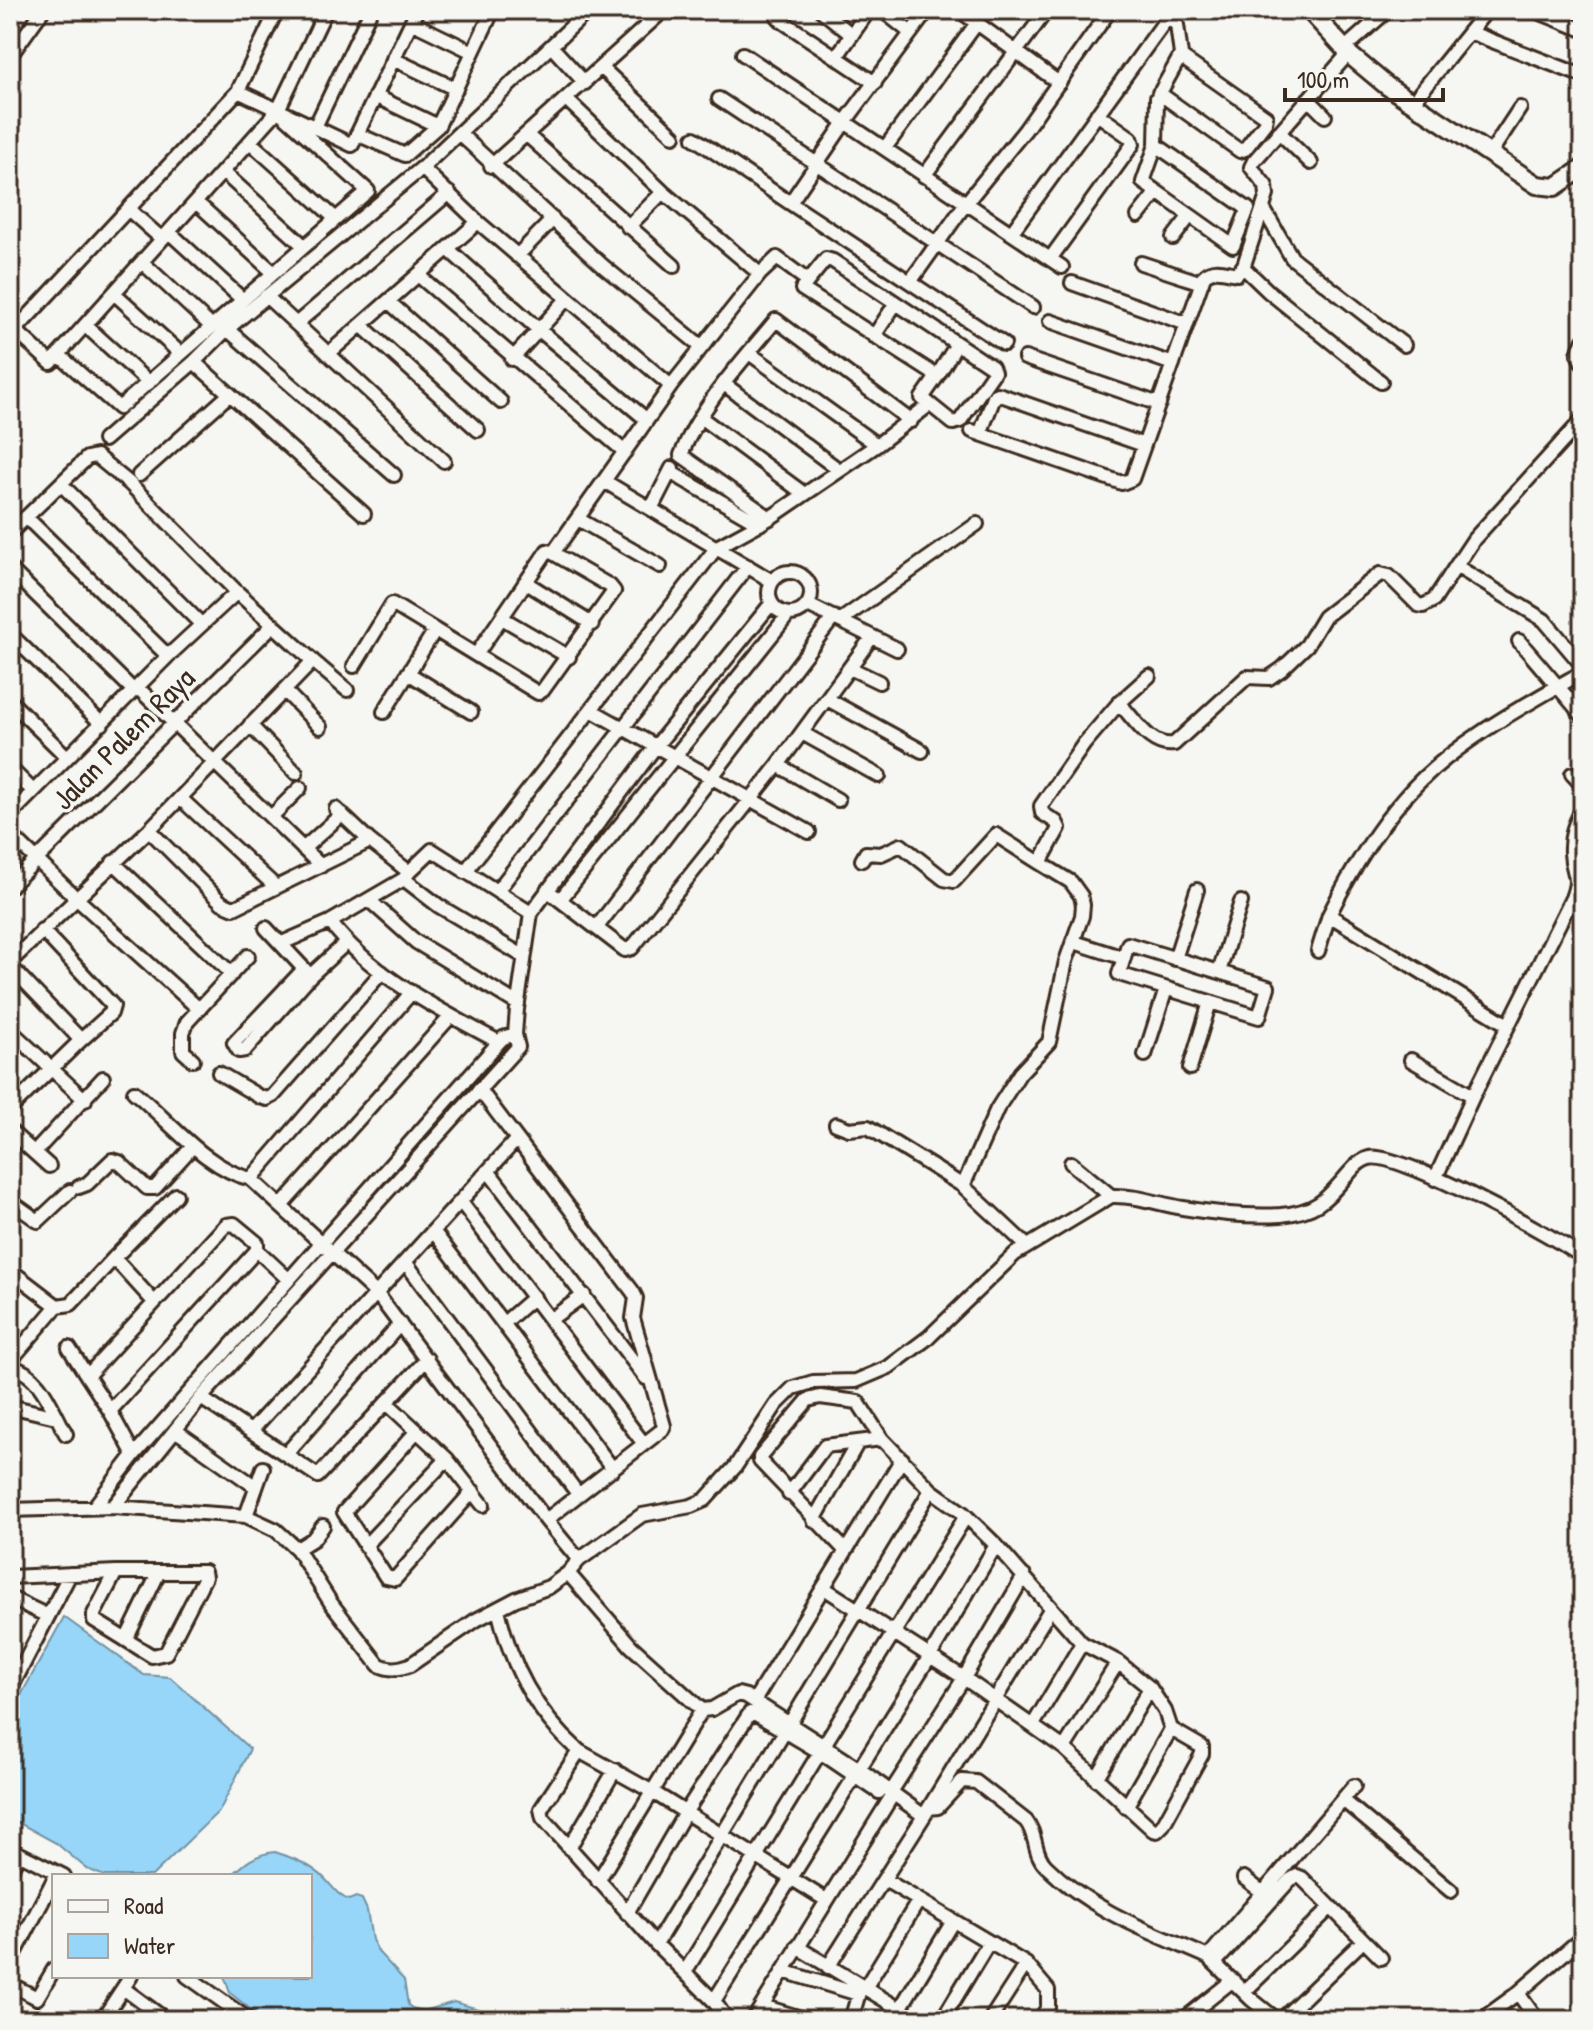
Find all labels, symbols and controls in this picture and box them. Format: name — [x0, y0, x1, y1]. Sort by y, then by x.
scale bar — [1285, 52, 1443, 102]
text: 100 m — [1297, 63, 1349, 95]
street label: Jalan Palem Raya — [43, 658, 203, 818]
legend — [52, 1874, 312, 1978]
text: Road — [124, 1889, 163, 1921]
text: Water — [124, 1929, 175, 1961]

